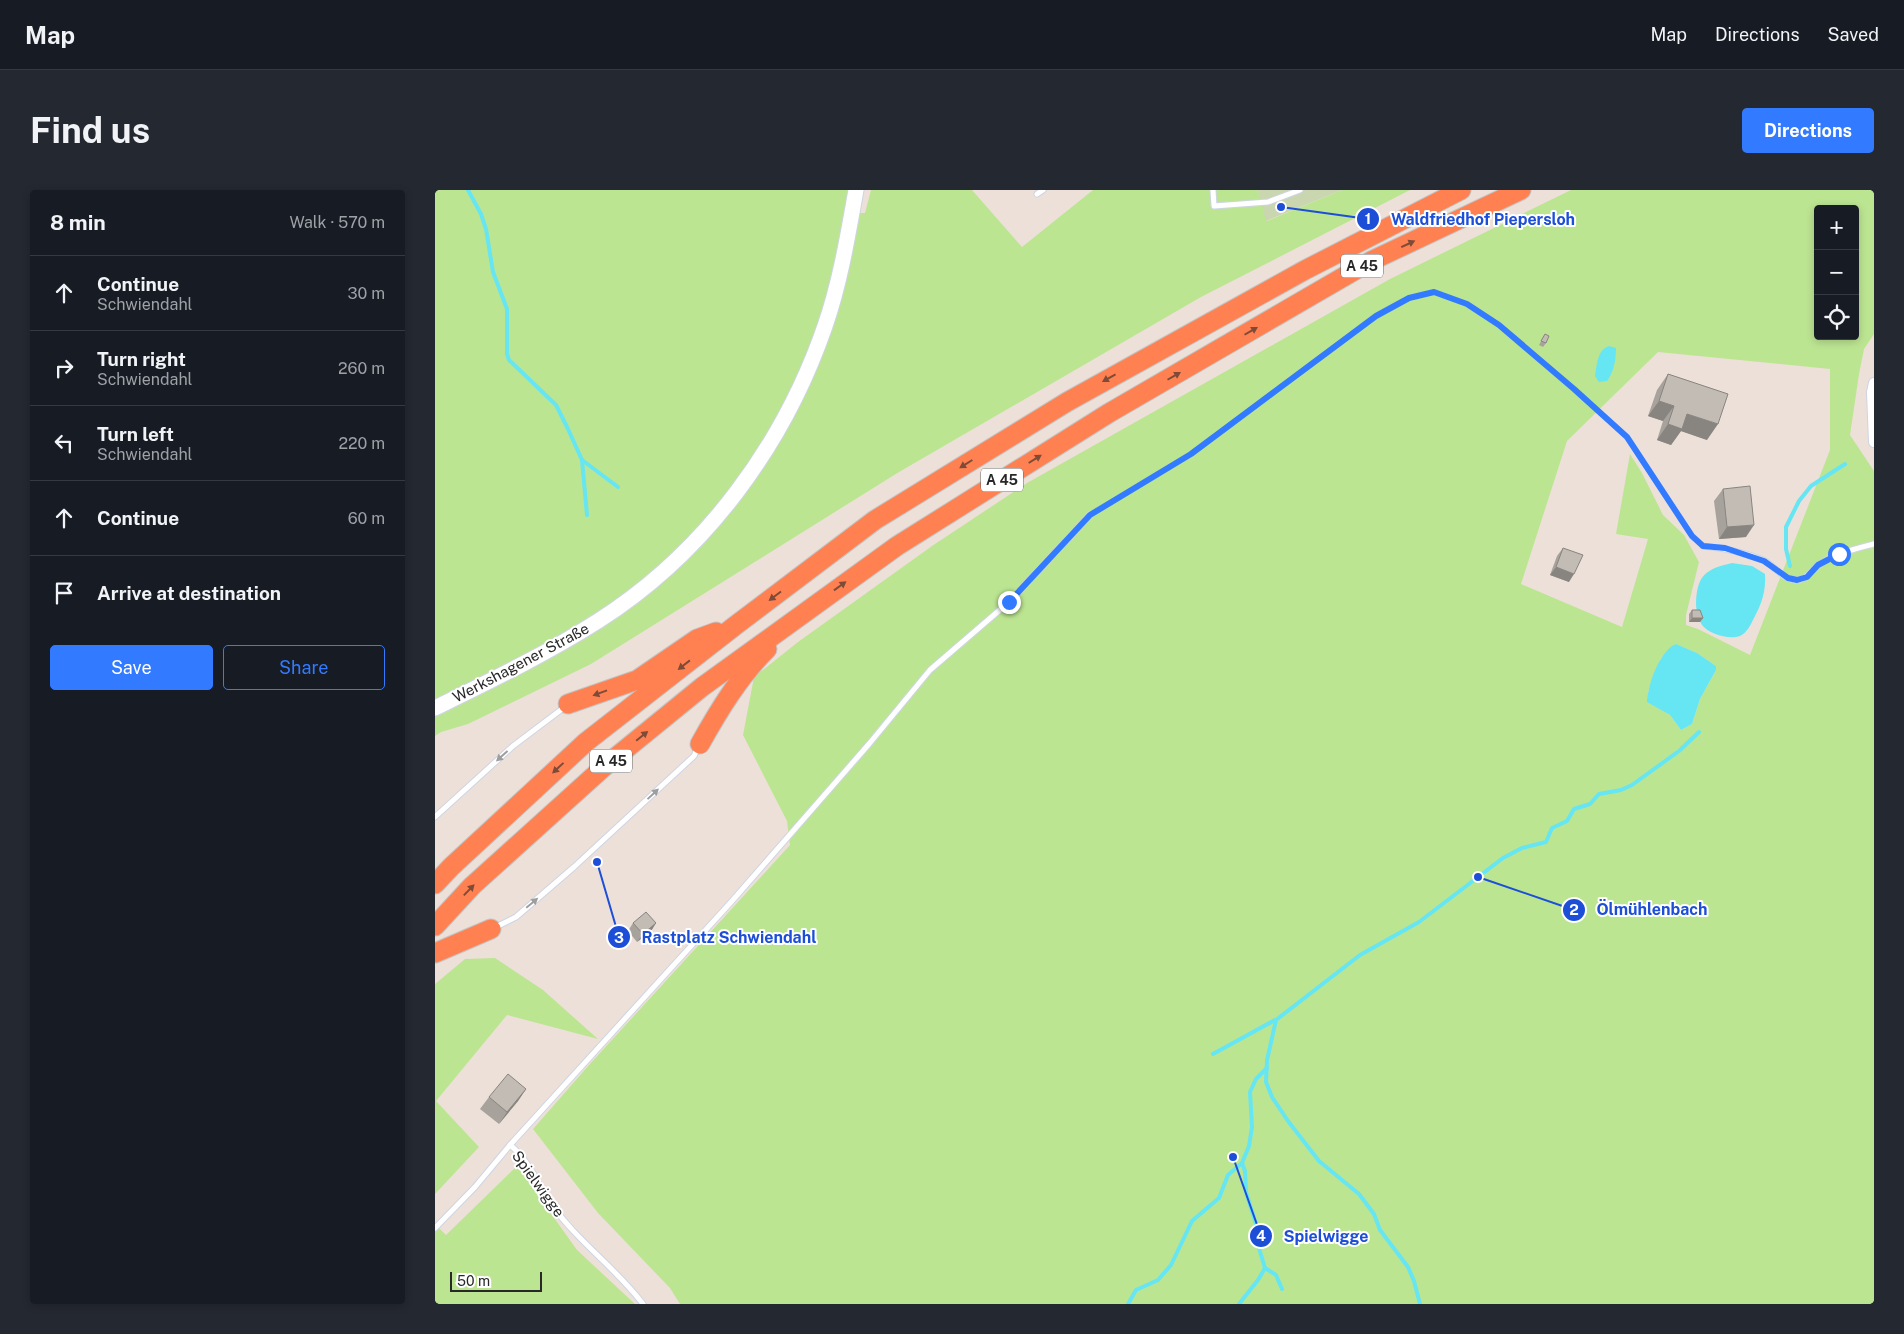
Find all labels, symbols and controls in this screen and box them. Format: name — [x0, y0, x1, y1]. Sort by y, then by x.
text: Map — [25, 21, 75, 49]
text: Map — [1650, 24, 1687, 45]
text: Directions — [1715, 24, 1800, 45]
text: Saved — [1828, 24, 1879, 45]
button: Directions — [1742, 108, 1874, 153]
text: Find us — [30, 110, 150, 151]
callout: Waldfriedhof Piepersloh — [1356, 204, 1585, 235]
map controls — [1814, 205, 1859, 340]
button: + — [1814, 205, 1859, 250]
text: 8 min — [50, 210, 106, 235]
text: 1 — [1365, 210, 1371, 227]
text: Waldfriedhof Piepersloh — [1391, 210, 1575, 229]
text: Walk · 570 m — [289, 213, 385, 232]
one-way arrow — [1401, 239, 1415, 247]
button: − — [1814, 250, 1859, 295]
road number: A 45 — [1341, 254, 1383, 278]
text: Continue — [97, 273, 179, 295]
icon: ahead — [50, 279, 78, 307]
text: 30 m — [348, 284, 385, 303]
text: Schwiendahl — [97, 295, 192, 314]
button: locate — [1814, 295, 1859, 340]
one-way arrow — [1245, 327, 1258, 336]
text: Turn right — [97, 348, 186, 370]
icon: right — [50, 354, 78, 382]
text: 260 m — [338, 359, 385, 378]
text: Schwiendahl — [97, 370, 192, 389]
one-way arrow — [1168, 371, 1181, 380]
one-way arrow — [1103, 374, 1116, 383]
text: Turn left — [97, 423, 174, 445]
icon: left — [50, 429, 78, 457]
text: 220 m — [338, 434, 385, 453]
text: Schwiendahl — [97, 445, 192, 464]
one-way arrow — [1028, 455, 1041, 464]
one-way arrow — [960, 460, 973, 469]
road number: A 45 — [981, 468, 1023, 492]
icon: ahead — [50, 504, 78, 532]
text: Continue — [97, 507, 179, 529]
text: 60 m — [348, 509, 385, 528]
route start — [1828, 543, 1851, 566]
icon: arrive — [50, 579, 78, 607]
one-way arrow — [833, 581, 847, 591]
text: Arrive at destination — [97, 582, 281, 604]
one-way arrow — [769, 590, 782, 601]
route end — [998, 591, 1021, 614]
street label: Werkshagener Straße — [450, 619, 592, 706]
button: Save — [50, 645, 213, 690]
button: Share — [223, 645, 385, 690]
one-way arrow — [678, 660, 691, 671]
one-way arrow — [592, 690, 607, 697]
one-way arrow — [635, 730, 648, 741]
one-way arrow — [497, 750, 509, 762]
road number: A 45 — [590, 750, 632, 772]
one-way arrow — [552, 762, 564, 774]
one-way arrow — [646, 788, 658, 800]
one-way arrow — [463, 885, 475, 897]
callout: Ölmühlenbach — [1561, 894, 1717, 925]
one-way arrow — [525, 897, 538, 908]
text: Ölmühlenbach — [1597, 898, 1707, 919]
text: 2 — [1569, 901, 1579, 918]
callout: Rastplatz Schwiendahl — [607, 922, 827, 953]
text: Rastplatz Schwiendahl — [642, 928, 816, 947]
text: 3 — [614, 929, 624, 946]
street label: Spielwigge — [509, 1147, 568, 1220]
callout: Spielwigge — [1249, 1221, 1379, 1252]
text: 4 — [1256, 1227, 1266, 1244]
text: Spielwigge — [1284, 1227, 1369, 1246]
scale bar — [450, 1269, 543, 1292]
text: 50 m — [457, 1273, 490, 1289]

